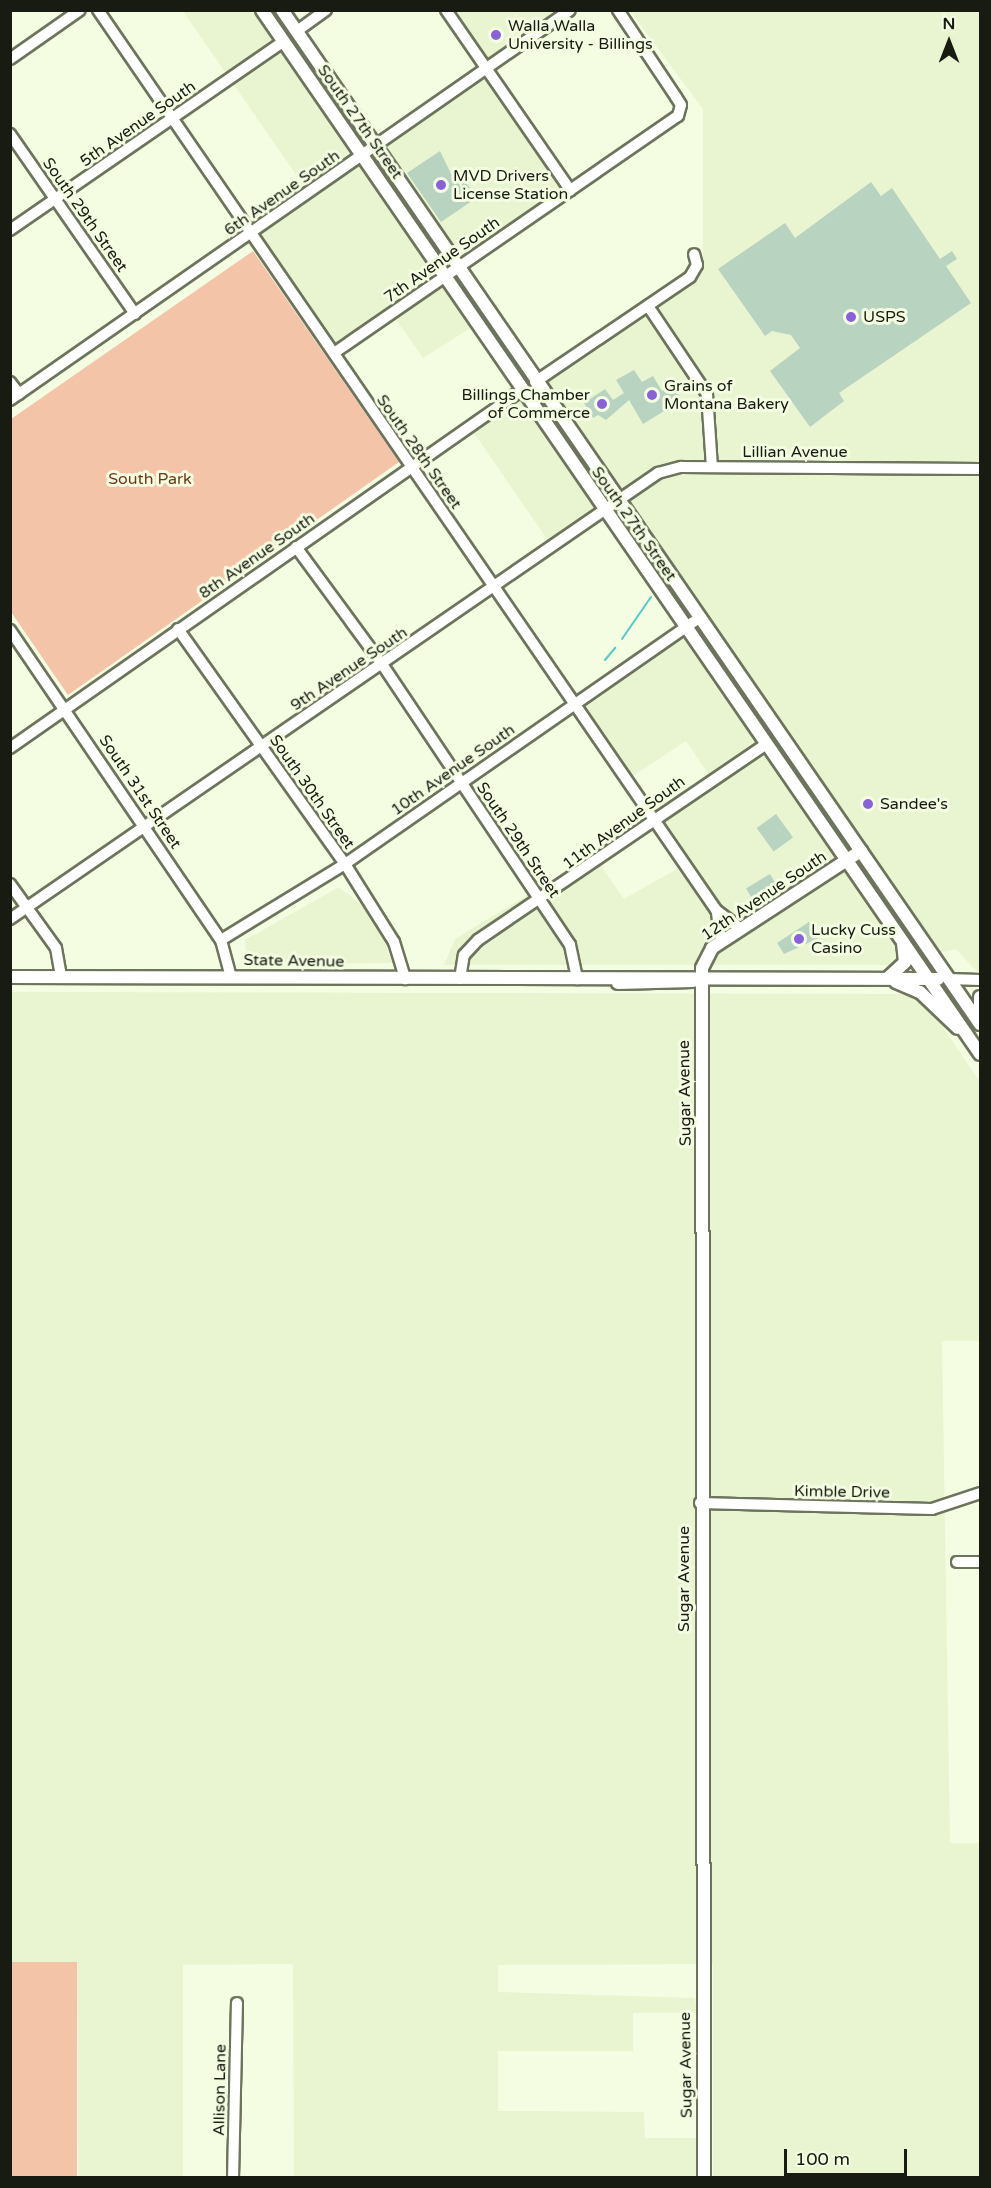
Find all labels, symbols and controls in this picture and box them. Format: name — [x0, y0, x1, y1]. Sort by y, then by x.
north arrow — [919, 12, 979, 72]
text: N — [943, 14, 955, 34]
place label: Walla Walla University - Billings — [508, 16, 653, 54]
marker: Walla Walla University - Billings — [489, 28, 503, 42]
street label: South 27th Street — [313, 61, 407, 183]
street label: 5th Avenue South — [77, 77, 199, 171]
street label: 6th Avenue South — [221, 146, 343, 240]
street label: South 29th Street — [38, 154, 132, 276]
place label: MVD Drivers License Station — [453, 166, 568, 204]
marker: MVD Drivers License Station — [434, 178, 448, 192]
street label: 7th Avenue South — [381, 213, 503, 307]
place label: USPS — [863, 307, 906, 327]
marker: USPS — [844, 310, 858, 324]
place label: Grains of Montana Bakery — [664, 376, 789, 414]
place label: Billings Chamber of Commerce — [462, 385, 590, 423]
marker: Grains of Montana Bakery — [645, 388, 659, 402]
street label: South 28th Street — [372, 391, 466, 513]
marker: Billings Chamber of Commerce — [595, 397, 609, 411]
street label: Lillian Avenue — [742, 442, 848, 462]
street label: South 27th Street — [587, 463, 681, 585]
park label: South Park — [108, 469, 192, 489]
street label: 8th Avenue South — [196, 509, 318, 603]
street label: 9th Avenue South — [287, 623, 411, 715]
street label: 10th Avenue South — [387, 720, 519, 820]
street label: South 31st Street — [95, 731, 185, 853]
street label: South 30th Street — [265, 731, 359, 853]
street label: 11th Avenue South — [559, 772, 689, 874]
street label: South 29th Street — [472, 779, 564, 901]
place label: Sandee's — [880, 794, 948, 814]
marker: Sandee's — [861, 797, 875, 811]
street label: 12th Avenue South — [698, 847, 830, 945]
place label: Lucky Cuss Casino — [811, 920, 896, 958]
marker: Lucky Cuss Casino — [792, 932, 806, 946]
street label: State Avenue — [243, 951, 345, 971]
street label: Sugar Avenue — [674, 1040, 696, 1146]
street label: Kimble Drive — [794, 1482, 890, 1502]
street label: Sugar Avenue — [674, 1526, 694, 1632]
street label: Sugar Avenue — [675, 2012, 697, 2118]
street label: Allison Lane — [210, 2044, 230, 2136]
scale bar — [787, 2137, 910, 2175]
text: 100 m — [795, 2148, 850, 2170]

